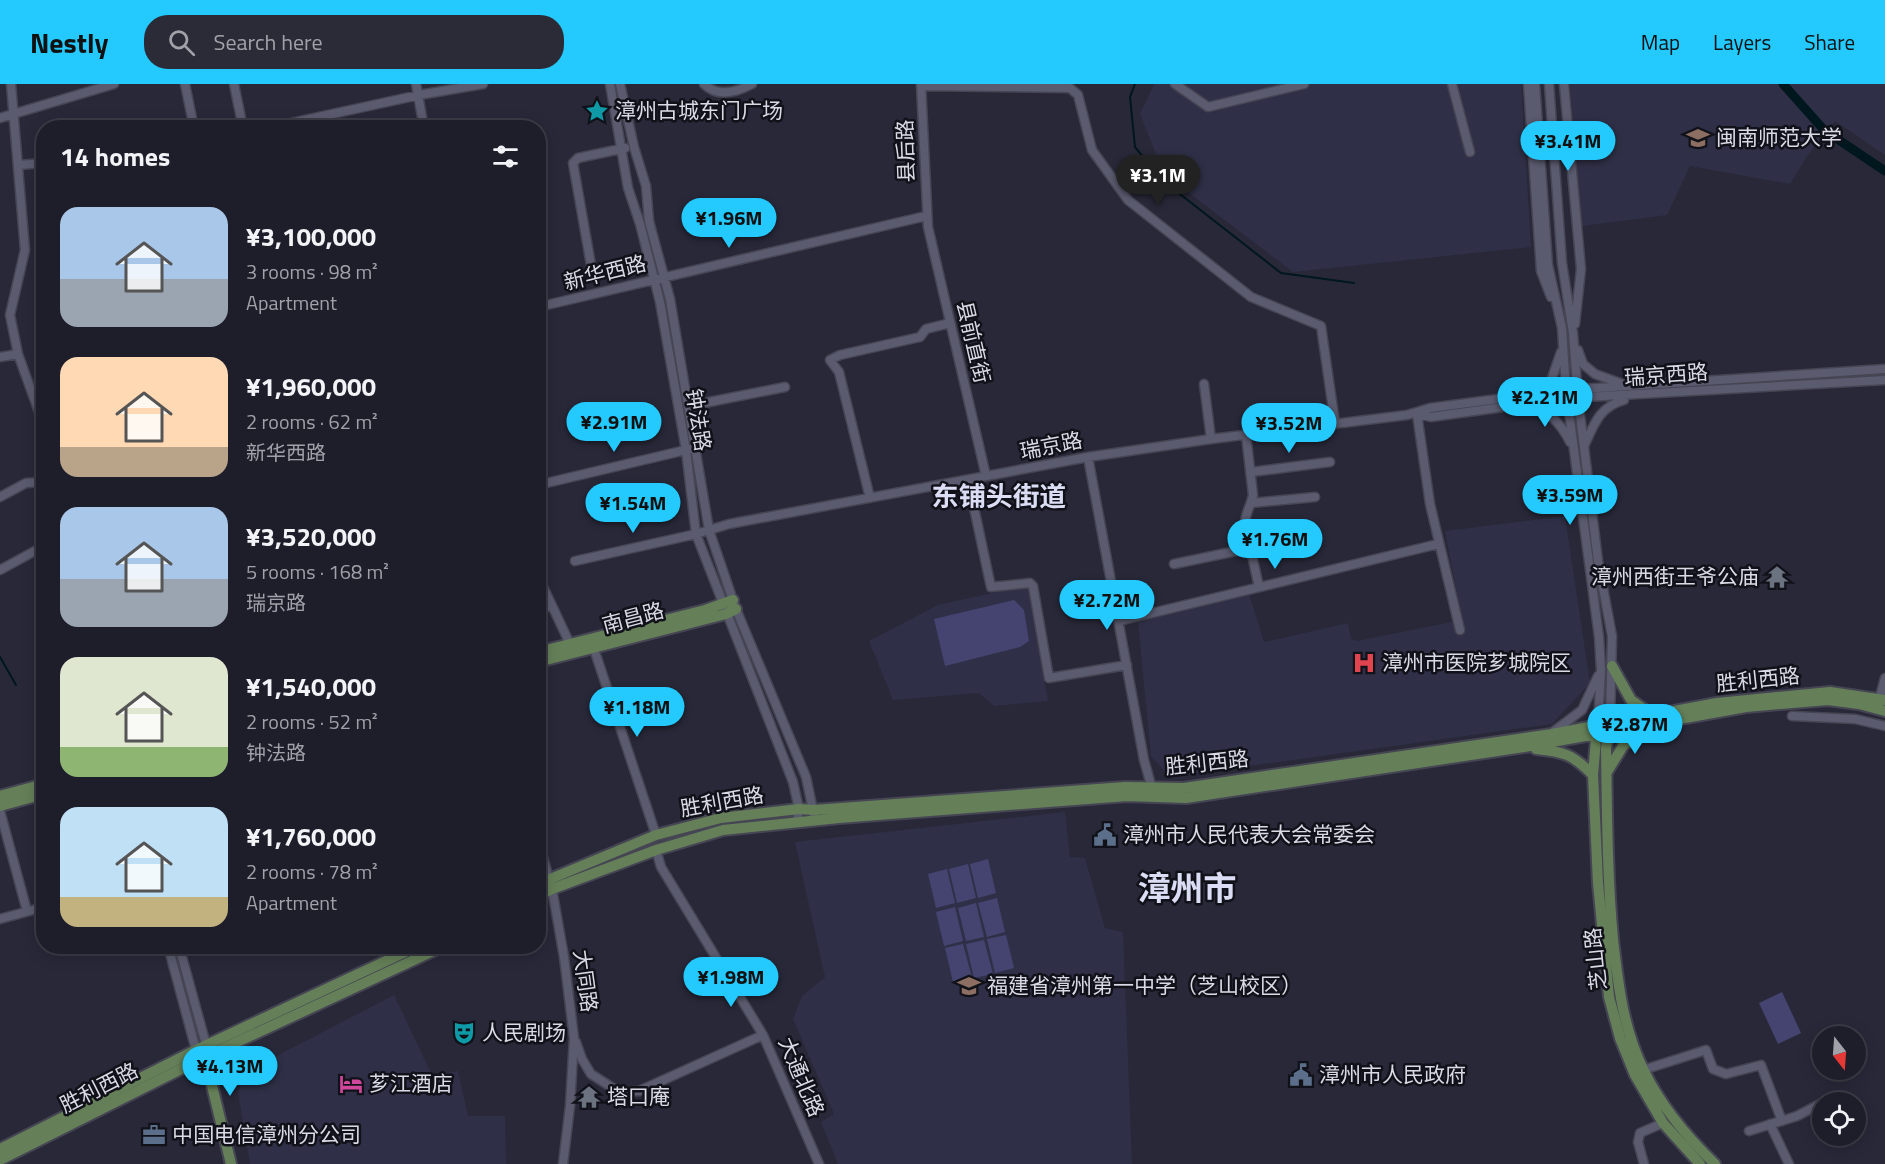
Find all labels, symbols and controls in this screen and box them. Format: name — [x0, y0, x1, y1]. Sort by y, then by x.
search box — [144, 15, 564, 69]
text: Nestly — [30, 21, 108, 64]
text: Search here — [213, 25, 323, 59]
icon: search — [165, 26, 198, 59]
text: Map — [1641, 26, 1680, 58]
text: Layers — [1713, 26, 1771, 58]
text: Share — [1804, 26, 1855, 58]
place label: 漳州古城东门广场 — [615, 94, 783, 126]
place icon: 漳州古城东门广场 — [584, 98, 610, 124]
street label: 县后路 — [888, 119, 922, 183]
pin: ¥3.41M — [1519, 121, 1617, 172]
place label: 闽南师范大学 — [1716, 121, 1842, 153]
text: ¥3.41M — [1534, 125, 1602, 156]
school or university icon: 闽南师范大学 — [1685, 125, 1711, 151]
text: 14 homes — [60, 137, 170, 176]
icon: filters — [489, 140, 522, 173]
pin: ¥3.1M — [1116, 155, 1200, 206]
text: ¥3.1M — [1130, 159, 1186, 190]
pin: ¥1.96M — [680, 198, 778, 249]
text: ¥1.96M — [695, 202, 763, 233]
text: ¥3,100,000 — [246, 217, 376, 256]
icon: home — [108, 231, 180, 303]
street label: 新华西路 — [560, 246, 649, 298]
text: 3 rooms · 98 m² — [246, 256, 378, 287]
text: Apartment — [246, 287, 337, 318]
street label: 县前直街 — [949, 297, 999, 386]
street label: 瑞京西路 — [1623, 355, 1709, 393]
text: ¥1,960,000 — [246, 367, 376, 406]
pin: ¥2.21M — [1496, 377, 1594, 428]
icon: home — [108, 381, 180, 453]
text: ¥2.21M — [1511, 381, 1579, 412]
street label: 钟法路 — [678, 386, 720, 453]
pin: ¥2.91M — [565, 402, 663, 453]
pin: ¥3.52M — [1240, 403, 1338, 454]
text: 2 rooms · 62 m² — [246, 406, 378, 437]
text: ¥2.91M — [580, 406, 648, 437]
text: ¥3.52M — [1255, 407, 1323, 438]
street label: 瑞京路 — [1017, 423, 1085, 467]
text: 新华西路 — [246, 437, 326, 468]
district label: 东铺头街道 — [932, 475, 1067, 516]
pin: ¥3.59M — [1521, 475, 1619, 526]
text: ¥3.59M — [1536, 479, 1604, 510]
pin: ¥1.54M — [584, 483, 682, 534]
text: ¥1.54M — [599, 487, 667, 518]
text: ¥3,520,000 — [246, 517, 376, 556]
pin: ¥1.76M — [1226, 519, 1324, 570]
text: ¥1.76M — [1241, 523, 1309, 554]
icon: home — [108, 531, 180, 603]
text: 5 rooms · 168 m² — [246, 556, 389, 587]
place label: 漳州西街王爷公庙 — [1591, 560, 1759, 592]
temple icon: 漳州西街王爷公庙 — [1764, 564, 1790, 590]
pin: ¥2.72M — [1058, 580, 1156, 631]
text: ¥2.72M — [1073, 584, 1141, 615]
text: 瑞京路 — [246, 587, 306, 618]
street label: 南昌路 — [598, 593, 667, 641]
place label: 漳州市医院芗城院区 — [1382, 646, 1571, 678]
hospital icon: 漳州市医院芗城院区 — [1351, 650, 1377, 676]
street label: 胜利西路 — [1714, 659, 1801, 699]
text: ¥1,540,000 — [246, 667, 376, 706]
icon: home — [108, 681, 180, 753]
pin: ¥1.18M — [588, 687, 686, 738]
text: ¥1.18M — [603, 691, 671, 722]
pin: ¥2.87M — [1586, 704, 1684, 755]
text: 2 rooms · 52 m² — [246, 706, 378, 737]
text: ¥2.87M — [1601, 708, 1669, 739]
text: 钟法路 — [246, 737, 306, 768]
street label: 胜利西路 — [1163, 742, 1250, 782]
street label: 胜利西路 — [678, 778, 766, 824]
text: ¥1,760,000 — [246, 817, 376, 856]
place label: 漳州市人民代表大会常委会 — [1123, 818, 1375, 850]
public building icon: 漳州市人民代表大会常委会 — [1092, 822, 1118, 848]
icon: home — [108, 831, 180, 903]
text: 2 rooms · 78 m² — [246, 856, 378, 887]
district label: 漳州市 — [1138, 863, 1237, 913]
text: Apartment — [246, 887, 337, 918]
street label: 芝山路 — [1576, 926, 1614, 992]
street label: 大同路 — [566, 947, 606, 1014]
pin: ¥1.98M — [682, 957, 780, 1008]
text: ¥1.98M — [697, 961, 765, 992]
place label: 福建省漳州第一中学（芝山校区） — [987, 969, 1302, 1001]
school or university icon: 福建省漳州第一中学（芝山校区） — [956, 973, 982, 999]
place label: 人民剧场 — [482, 1016, 566, 1048]
theatre icon: 人民剧场 — [451, 1020, 477, 1046]
north arrow — [1812, 1026, 1866, 1080]
map controls — [1812, 1026, 1866, 1146]
street label: 大通北路 — [771, 1032, 833, 1122]
pin: ¥4.13M — [181, 1046, 279, 1097]
text: ¥4.13M — [196, 1050, 264, 1081]
street label: 胜利西路 — [54, 1054, 143, 1120]
place label: 漳州市人民政府 — [1319, 1058, 1466, 1090]
public building icon: 漳州市人民政府 — [1288, 1062, 1314, 1088]
place label: 芗江酒店 — [369, 1067, 453, 1099]
hotel icon: 芗江酒店 — [338, 1071, 364, 1097]
place label: 塔口庵 — [607, 1080, 670, 1112]
temple icon: 塔口庵 — [576, 1084, 602, 1110]
button: locate — [1812, 1092, 1866, 1146]
place label: 中国电信漳州分公司 — [172, 1118, 361, 1150]
office icon: 中国电信漳州分公司 — [141, 1122, 167, 1148]

